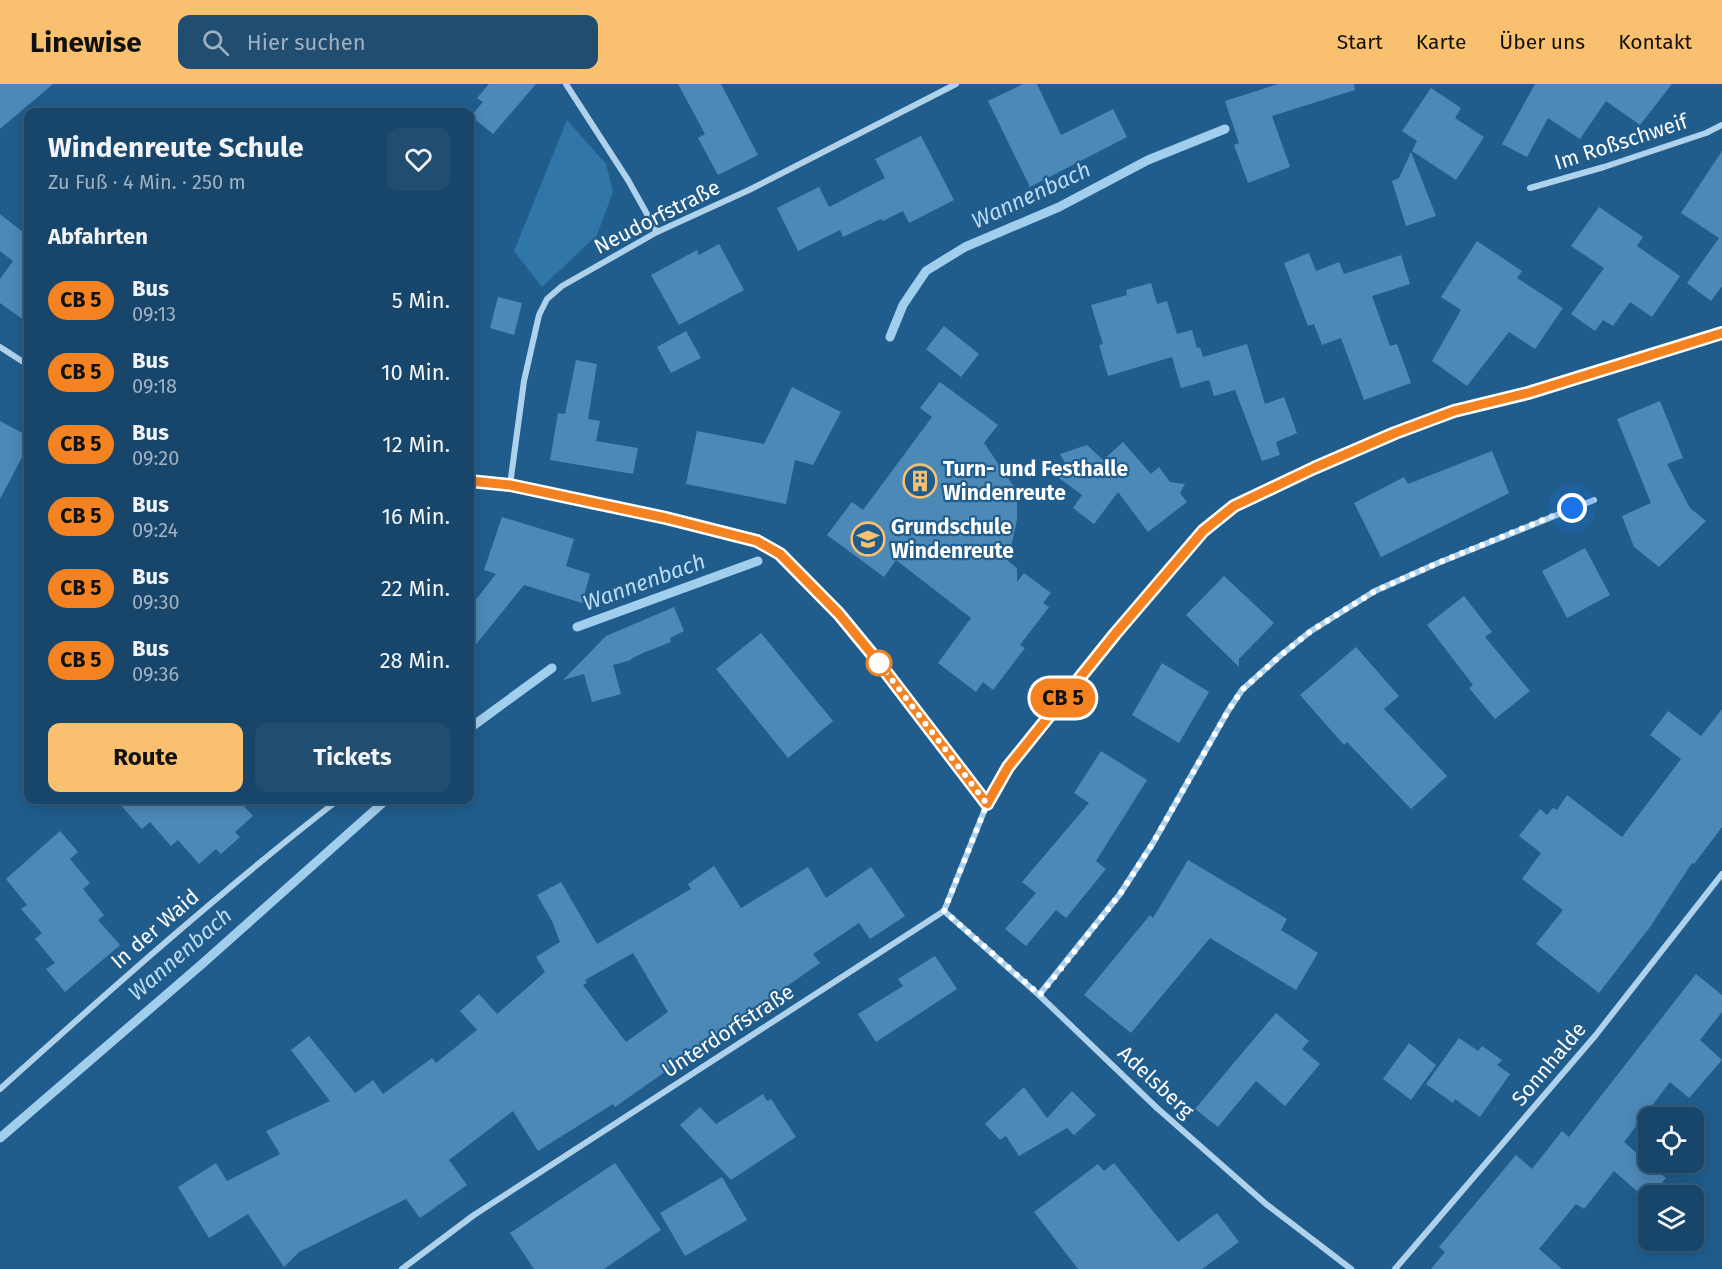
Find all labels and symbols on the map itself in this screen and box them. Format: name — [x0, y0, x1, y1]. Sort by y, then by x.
street label: Im Roßschweif — [1551, 108, 1693, 176]
water label: Wannenbach — [967, 156, 1095, 234]
street label: Neudorfstraße — [590, 174, 724, 260]
place label: Turn- und Festhalle Windenreute — [943, 456, 1128, 506]
building icon: Turn- und Festhalle Windenreute — [902, 463, 938, 499]
your location — [1557, 493, 1587, 523]
place label: Grundschule Windenreute — [891, 514, 1014, 564]
school or university icon: Grundschule Windenreute — [850, 521, 886, 557]
water label: Wannenbach — [579, 547, 709, 617]
unlabelled marker — [866, 650, 892, 676]
line badge: CB 5 — [1021, 678, 1105, 718]
street label: In der Waid — [106, 884, 204, 974]
water label: Wannenbach — [123, 902, 237, 1006]
street label: Unterdorfstraße — [657, 979, 799, 1083]
street label: Sonnhalde — [1506, 1017, 1592, 1111]
street label: Adelsberg — [1113, 1040, 1200, 1124]

